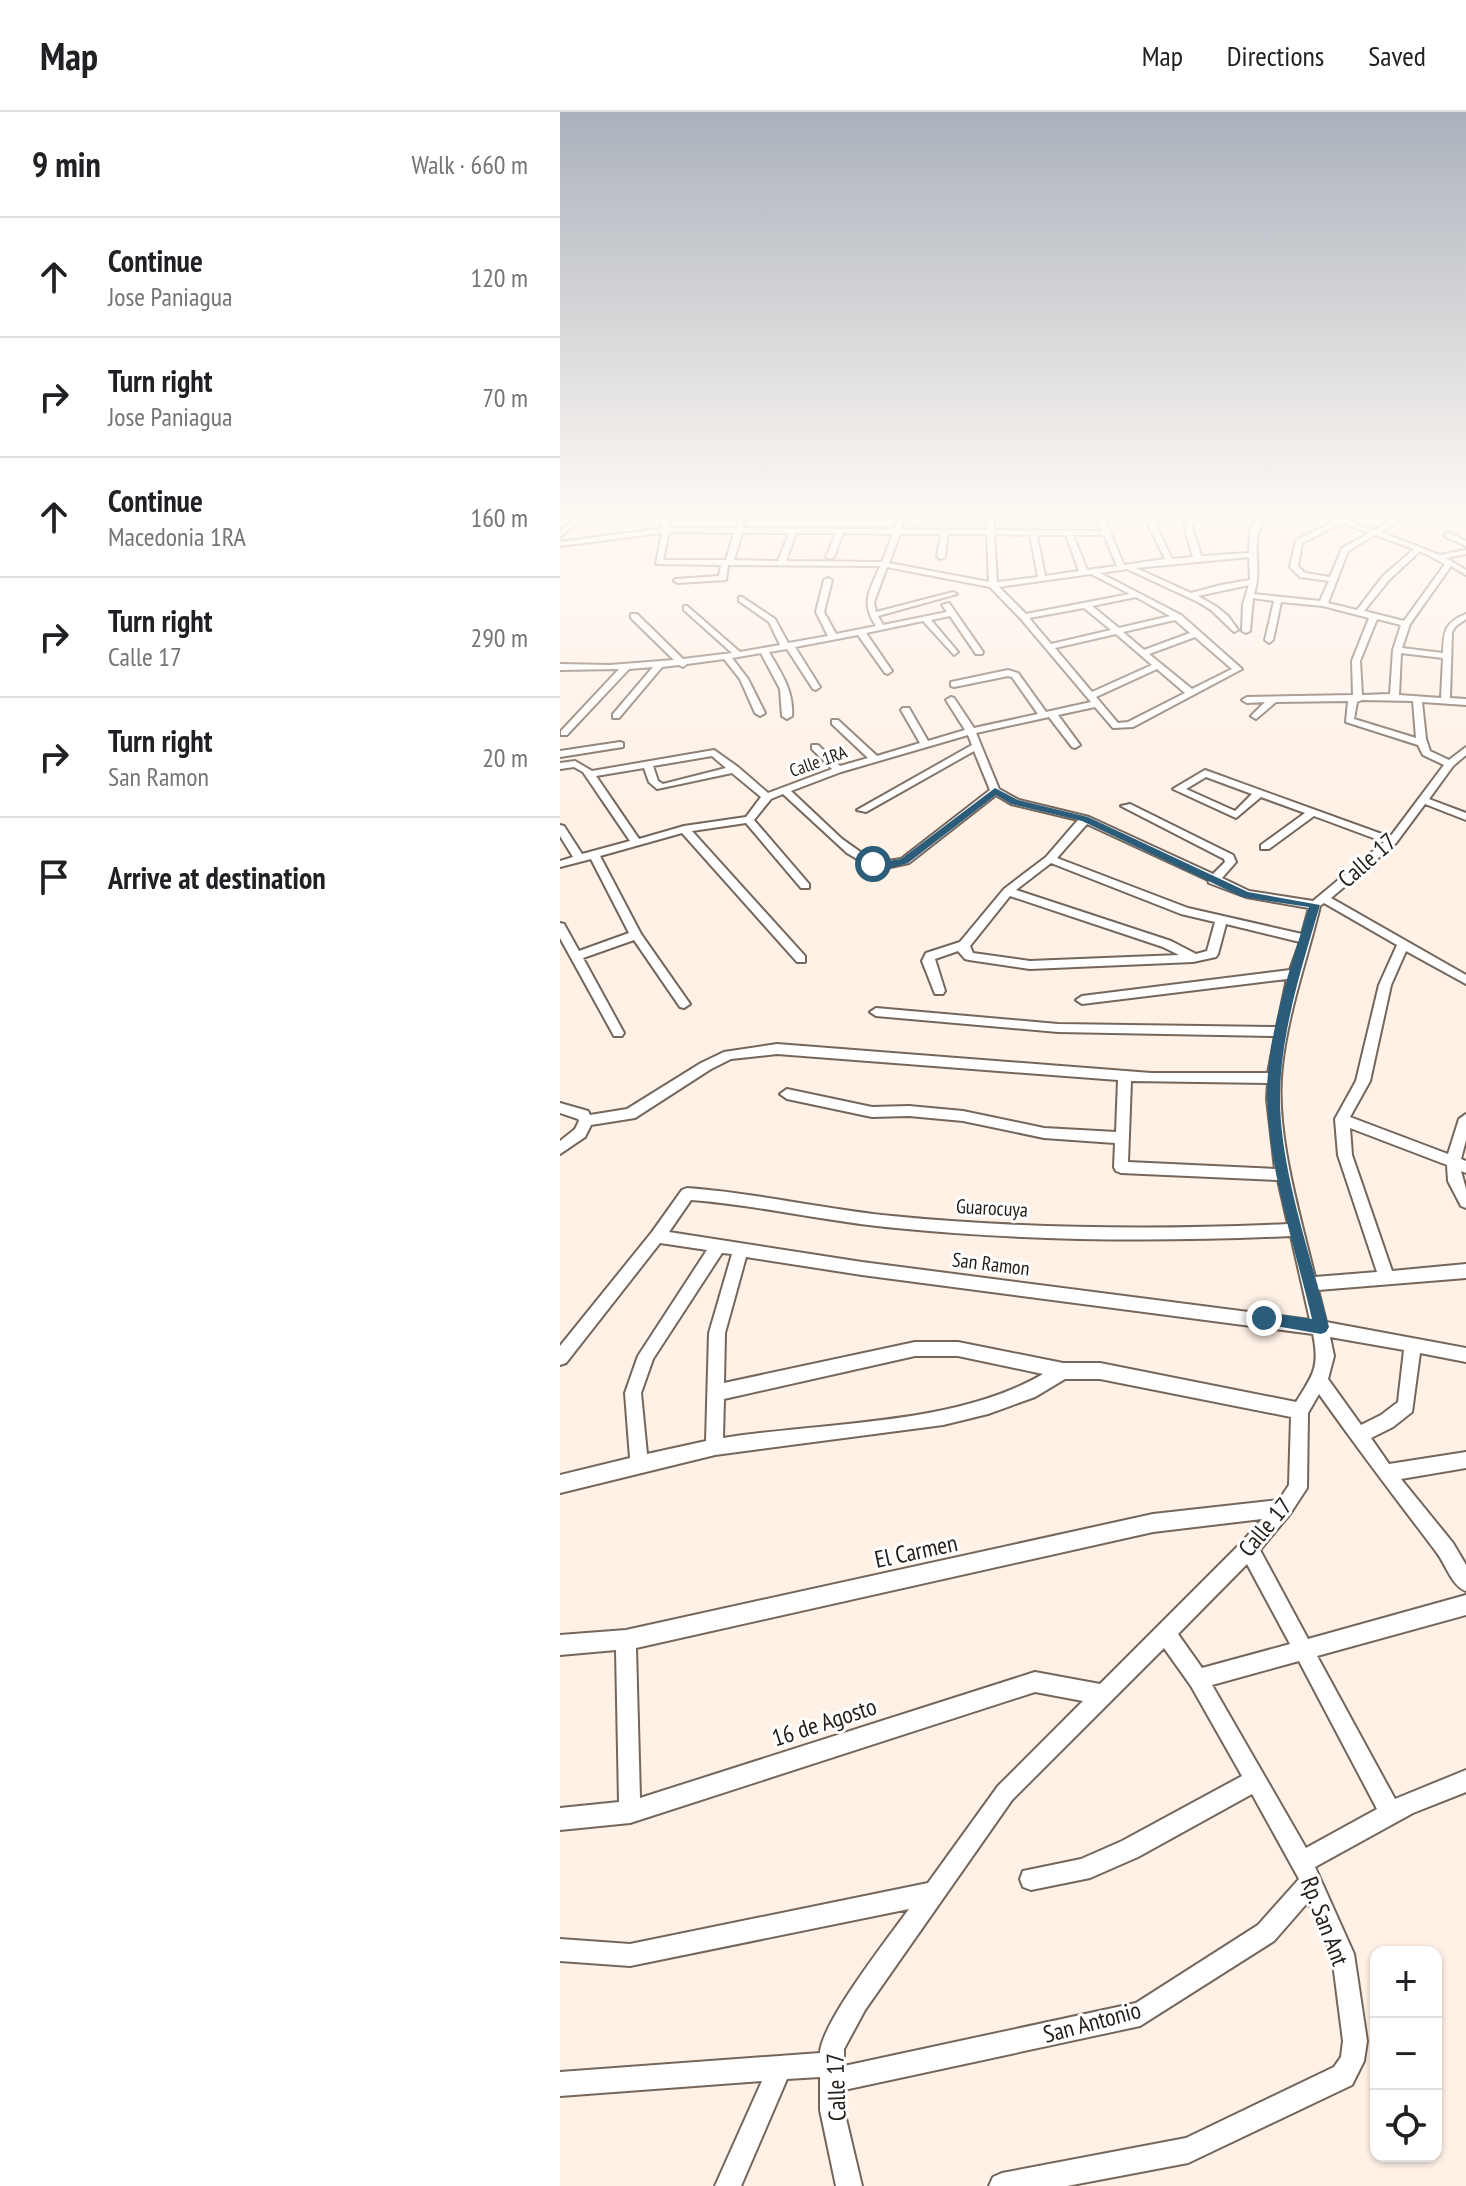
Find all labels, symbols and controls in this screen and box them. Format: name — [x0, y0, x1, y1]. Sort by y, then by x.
text: Map — [40, 31, 98, 80]
text: Map — [1142, 37, 1183, 74]
text: Directions — [1227, 37, 1324, 74]
text: Saved — [1368, 37, 1426, 74]
text: 9 min — [32, 142, 101, 186]
text: Walk · 660 m — [411, 148, 528, 181]
text: Continue — [108, 241, 203, 280]
icon: ahead — [32, 255, 76, 299]
text: 120 m — [470, 261, 528, 294]
text: Jose Paniagua — [108, 280, 232, 313]
text: Turn right — [108, 361, 212, 400]
icon: right — [32, 375, 76, 419]
text: 70 m — [482, 381, 528, 414]
text: Jose Paniagua — [108, 400, 232, 433]
text: Continue — [108, 481, 203, 520]
icon: ahead — [32, 495, 76, 539]
text: 160 m — [470, 501, 528, 534]
text: Macedonia 1RA — [108, 520, 246, 553]
text: Turn right — [108, 601, 212, 640]
icon: right — [32, 615, 76, 659]
text: 290 m — [470, 621, 528, 654]
text: Calle 17 — [108, 640, 182, 673]
text: Turn right — [108, 721, 212, 760]
icon: right — [32, 735, 76, 779]
street label: Calle 1RA — [786, 740, 850, 782]
text: 20 m — [482, 741, 528, 774]
text: San Ramon — [108, 760, 209, 793]
street label: Calle 17 — [1331, 826, 1403, 894]
route start — [855, 846, 891, 882]
icon: arrive — [32, 855, 76, 899]
text: Arrive at destination — [108, 858, 326, 897]
street label: Guarocuya — [955, 1193, 1029, 1223]
street label: San Ramon — [951, 1246, 1031, 1282]
route end — [1246, 1300, 1282, 1336]
street label: Calle 17 — [1231, 1491, 1299, 1563]
street label: El Carmen — [872, 1527, 960, 1575]
street label: 16 de Agosto — [768, 1691, 880, 1753]
street label: Rp. San Ant — [1294, 1872, 1356, 1970]
map controls — [1370, 1946, 1442, 2162]
button: + — [1370, 1946, 1442, 2018]
street label: San Antonio — [1040, 1994, 1144, 2050]
button: − — [1370, 2018, 1442, 2090]
street label: Calle 17 — [819, 2052, 853, 2122]
button: locate — [1370, 2090, 1442, 2162]

